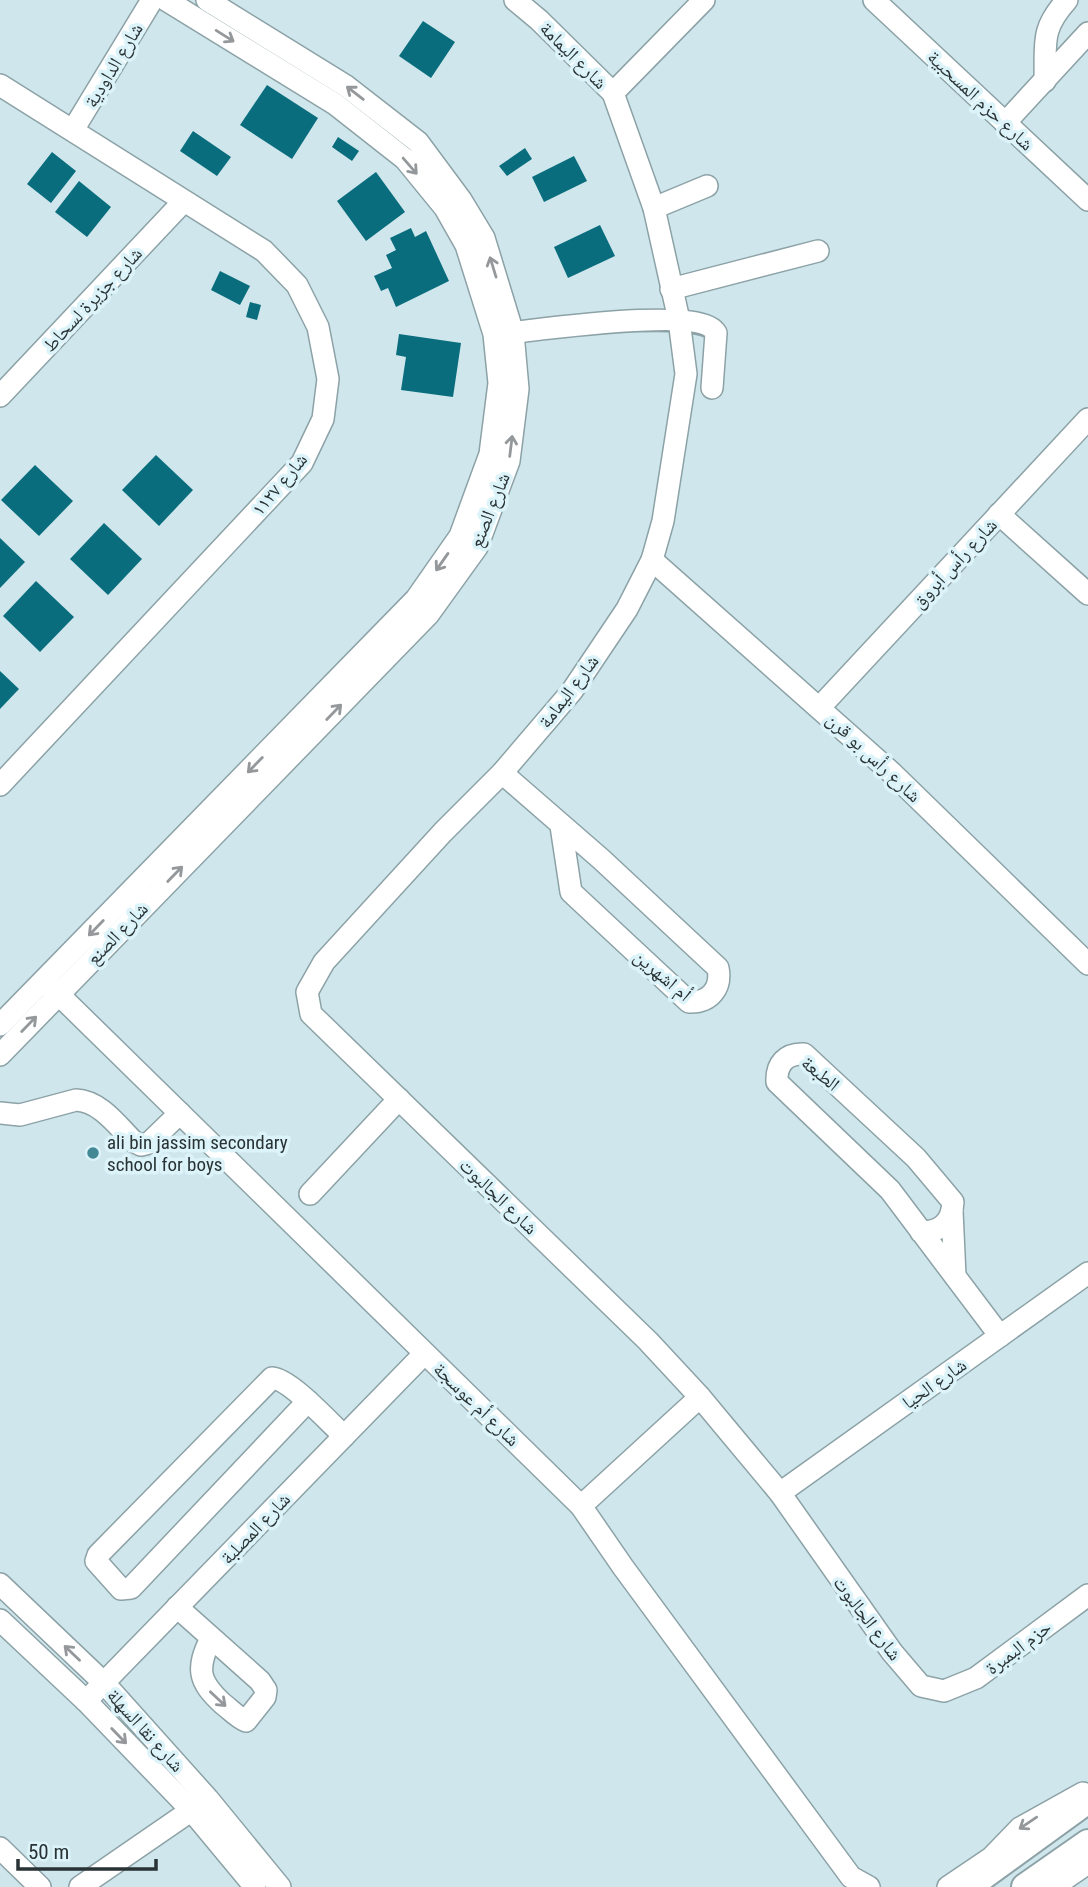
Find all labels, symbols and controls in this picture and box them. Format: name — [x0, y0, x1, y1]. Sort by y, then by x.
street label: شارع اليمامة — [535, 17, 612, 94]
street label: شارع الداودية — [79, 19, 148, 112]
one-way arrow — [214, 29, 234, 43]
street label: شارع حزم المسحبية — [922, 45, 1038, 157]
one-way arrow — [346, 85, 365, 100]
one-way arrow — [402, 157, 418, 175]
street label: شارع جزيرة لسحاط — [38, 242, 147, 357]
one-way arrow — [486, 257, 499, 279]
one-way arrow — [504, 435, 517, 458]
street label: شارع ١١٢٧ — [247, 448, 312, 520]
street label: شارع الصنع — [464, 470, 516, 551]
street label: شارع رأس أبروق — [907, 514, 1002, 613]
one-way arrow — [435, 552, 449, 571]
street label: شارع اليمامة — [533, 650, 603, 732]
one-way arrow — [325, 704, 342, 721]
street label: شارع رأس بو قرن — [821, 708, 926, 807]
one-way arrow — [246, 756, 263, 773]
one-way arrow — [166, 866, 183, 883]
street label: شارع الصنع — [82, 897, 154, 970]
one-way arrow — [88, 919, 105, 936]
street label: أم اشهرين — [628, 945, 696, 1007]
one-way arrow — [21, 1016, 38, 1033]
street label: الطبعة — [797, 1051, 844, 1096]
place label: ali bin jassim secondary school for boys — [107, 1131, 288, 1176]
marker: ali bin jassim secondary school for boys — [85, 1145, 101, 1161]
street label: شارع الجالبوت — [455, 1153, 542, 1239]
street label: شارع الحيا — [898, 1353, 971, 1414]
street label: شارع أم عوسجة — [427, 1358, 525, 1453]
street label: شارع المصلبة — [216, 1488, 295, 1569]
street label: شارع الجالبوت — [828, 1572, 907, 1665]
street label: حزم البمبرة — [981, 1615, 1057, 1681]
one-way arrow — [64, 1644, 81, 1661]
street label: شارع نقا السهلة — [102, 1684, 189, 1777]
one-way arrow — [209, 1690, 226, 1707]
one-way arrow — [111, 1727, 128, 1744]
one-way arrow — [1019, 1816, 1038, 1830]
scale bar — [18, 1828, 156, 1872]
text: 50 m — [28, 1840, 69, 1864]

